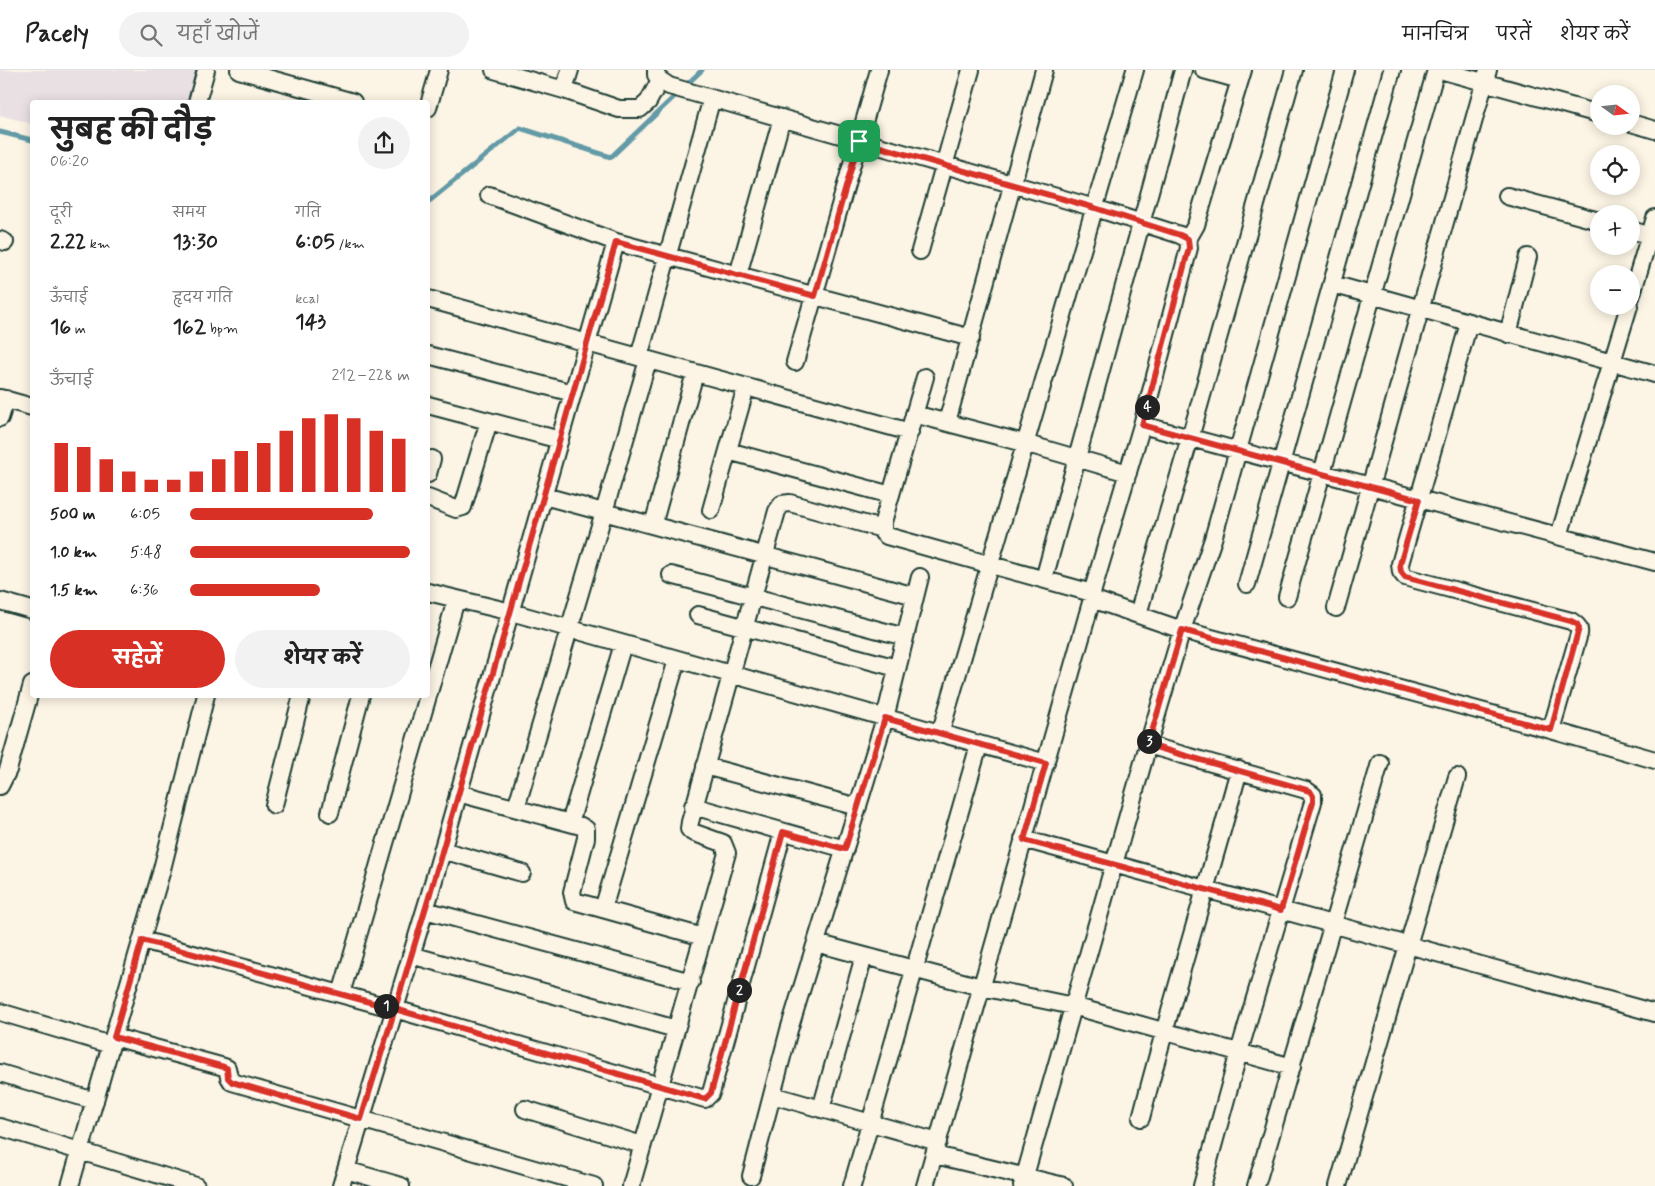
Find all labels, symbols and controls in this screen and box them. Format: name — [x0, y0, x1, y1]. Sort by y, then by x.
search box — [119, 12, 469, 57]
text: Pacely — [25, 19, 89, 50]
icon: search — [137, 21, 165, 49]
text: यहाँ खोजें — [177, 22, 259, 47]
text: मानचित्र — [1402, 23, 1468, 47]
text: परतें — [1496, 23, 1532, 47]
text: शेयर करें — [1560, 23, 1630, 47]
north arrow — [1590, 85, 1640, 135]
map controls — [1590, 85, 1640, 315]
text: सुबह की दौड़ — [50, 113, 213, 150]
button: share — [358, 117, 410, 169]
pin — [838, 120, 880, 162]
icon: arrive — [845, 127, 873, 155]
button: locate — [1590, 145, 1640, 195]
text: 06:20 — [50, 151, 89, 172]
text: दूरी — [50, 204, 72, 222]
text: समय — [173, 204, 206, 222]
text: गति — [295, 204, 321, 222]
button: + — [1590, 205, 1640, 255]
text: 2.22 — [50, 228, 86, 256]
text: 13:30 — [173, 228, 218, 256]
text: 6:05 — [295, 228, 335, 256]
text: km — [86, 235, 110, 253]
text: /km — [335, 235, 365, 253]
button: − — [1590, 265, 1640, 315]
text: ऊँचाई — [50, 289, 88, 307]
text: हृदय गति — [173, 289, 232, 307]
text: kcal — [295, 290, 319, 308]
text: 143 — [295, 308, 326, 336]
text: 16 — [50, 313, 71, 341]
text: 162 — [173, 313, 206, 341]
text: m — [71, 320, 86, 338]
text: bpm — [206, 320, 238, 338]
text: 212–228 m — [331, 365, 410, 386]
text: ऊँचाई — [50, 370, 93, 391]
pin: 4 — [1134, 394, 1160, 420]
text: 4 — [1143, 398, 1152, 416]
text: 500 m — [50, 504, 95, 525]
text: 6:05 — [130, 504, 160, 525]
text: 1.0 km — [50, 542, 97, 563]
text: 5:48 — [130, 542, 162, 563]
text: 1.5 km — [50, 580, 98, 601]
text: 6:36 — [130, 580, 159, 601]
button: सहेजें — [50, 630, 225, 688]
button: शेयर करें — [235, 630, 410, 688]
pin: 3 — [1136, 728, 1162, 754]
text: 3 — [1146, 732, 1153, 750]
pin: 2 — [726, 978, 752, 1002]
text: 2 — [736, 981, 743, 999]
pin: 1 — [374, 994, 398, 1018]
text: 1 — [383, 997, 390, 1015]

